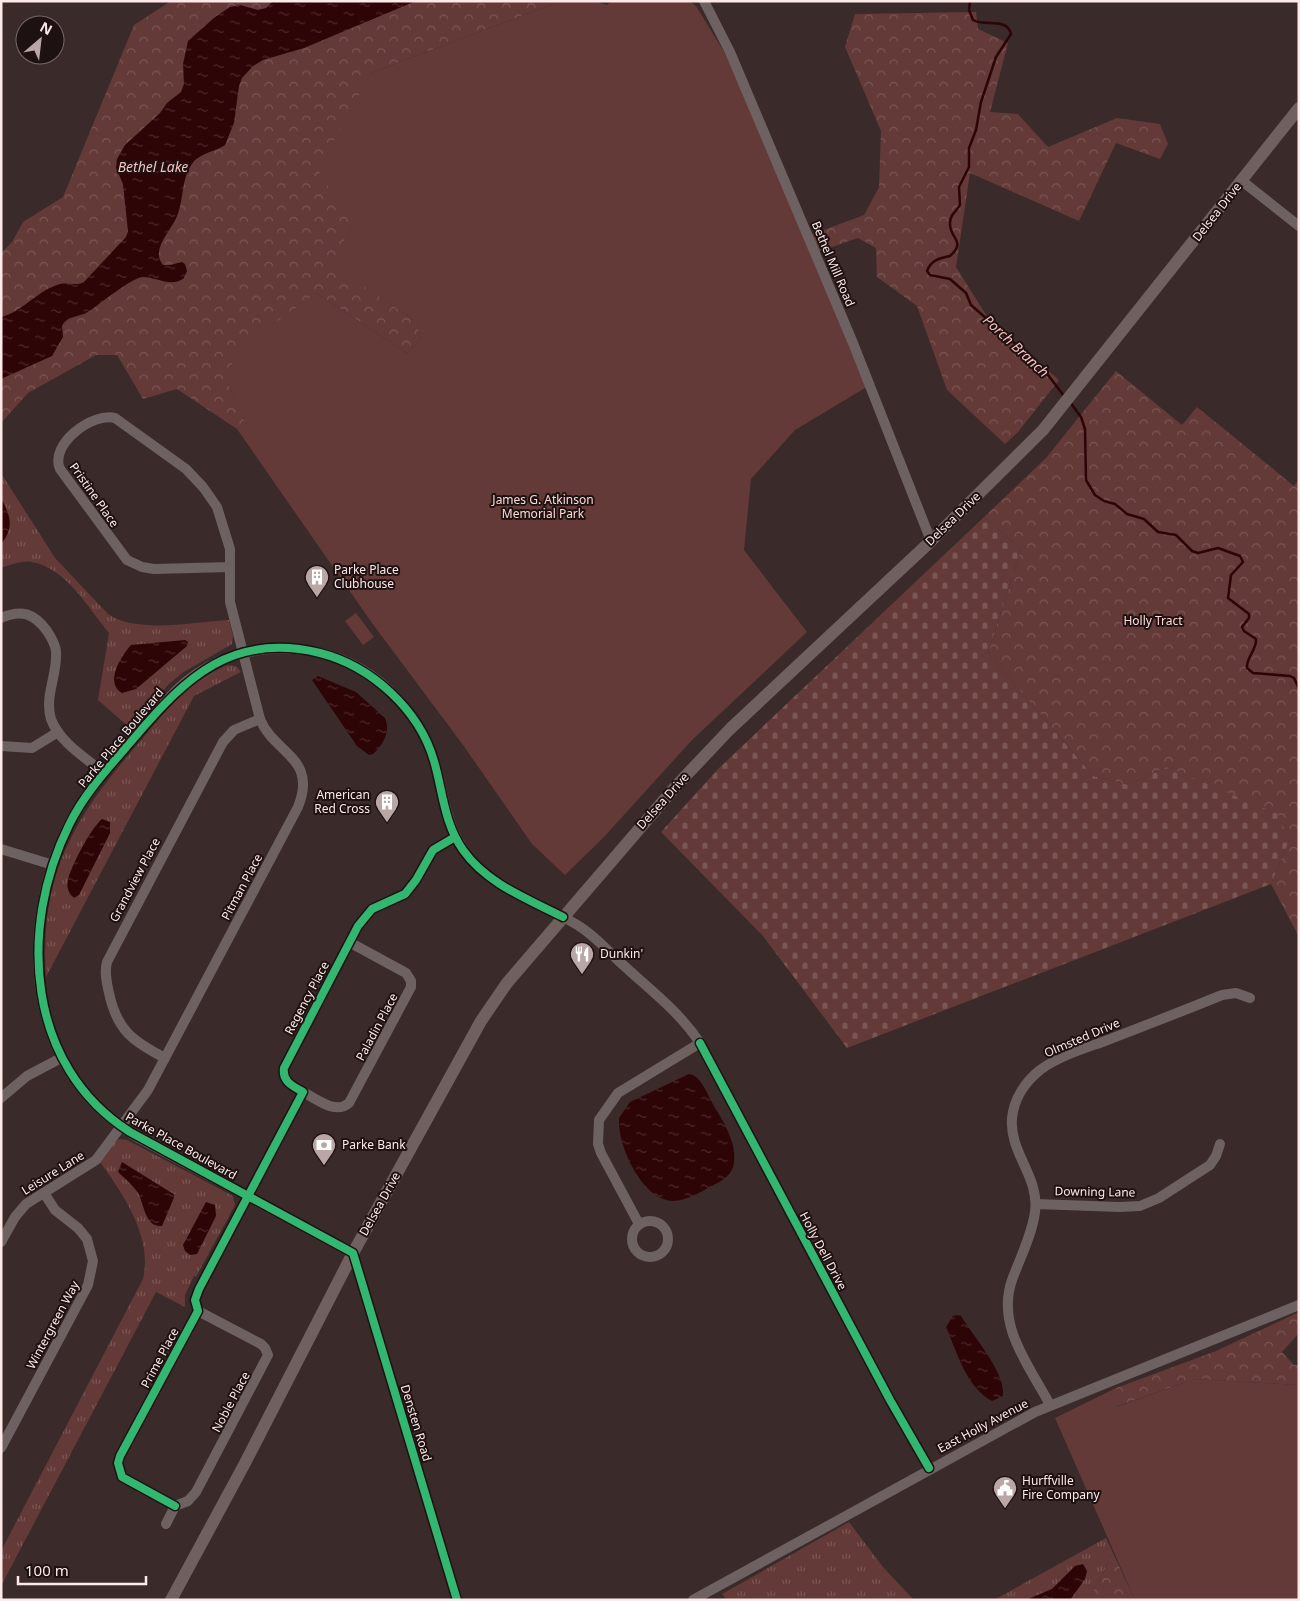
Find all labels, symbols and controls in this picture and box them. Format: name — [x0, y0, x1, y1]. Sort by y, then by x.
north arrow — [15, 15, 65, 65]
text: N — [37, 17, 56, 39]
water label: Bethel Lake — [118, 157, 188, 176]
street label: Delsea Drive — [1188, 178, 1245, 245]
street label: Bethel Mill Road — [808, 218, 859, 309]
water label: Porch Branch — [979, 310, 1053, 381]
street label: Pristine Place — [66, 459, 123, 531]
street label: Delsea Drive — [921, 488, 984, 549]
park label: James G. Atkinson Memorial Park — [491, 491, 594, 522]
place label: Parke Place Clubhouse — [334, 561, 399, 592]
building icon: Parke Place Clubhouse — [304, 564, 330, 598]
park label: Holly Tract — [1123, 612, 1183, 629]
street label: Parke Place Boulevard — [74, 684, 167, 791]
street label: Delsea Drive — [633, 769, 693, 833]
place label: American Red Cross — [314, 786, 370, 817]
building icon: American Red Cross — [374, 789, 400, 823]
street label: Grandview Place — [105, 835, 164, 925]
street label: Pitman Place — [217, 850, 266, 923]
restaurant icon: Dunkin' — [569, 941, 595, 975]
place label: Dunkin' — [600, 945, 643, 962]
street label: Regency Place — [280, 958, 333, 1037]
street label: Paladin Place — [352, 990, 402, 1064]
street label: Olmsted Drive — [1041, 1014, 1122, 1061]
street label: Parke Place Boulevard — [122, 1108, 240, 1183]
bank icon: Parke Bank — [311, 1132, 337, 1166]
place label: Parke Bank — [342, 1136, 406, 1153]
street label: Leisure Lane — [18, 1146, 88, 1199]
street label: Delsea Drive — [355, 1169, 404, 1239]
street label: Downing Lane — [1054, 1182, 1136, 1201]
street label: Holly Dell Drive — [796, 1209, 851, 1293]
street label: Wintergreen Way — [22, 1277, 83, 1372]
street label: Prime Place — [137, 1324, 183, 1391]
street label: Noble Place — [207, 1368, 254, 1435]
street label: Densten Road — [397, 1383, 436, 1463]
street label: East Holly Avenue — [934, 1394, 1031, 1457]
place label: Hurffville Fire Company — [1022, 1472, 1101, 1503]
public building icon: Hurffville Fire Company — [992, 1475, 1018, 1509]
scale bar — [18, 1554, 145, 1586]
text: 100 m — [25, 1560, 69, 1580]

